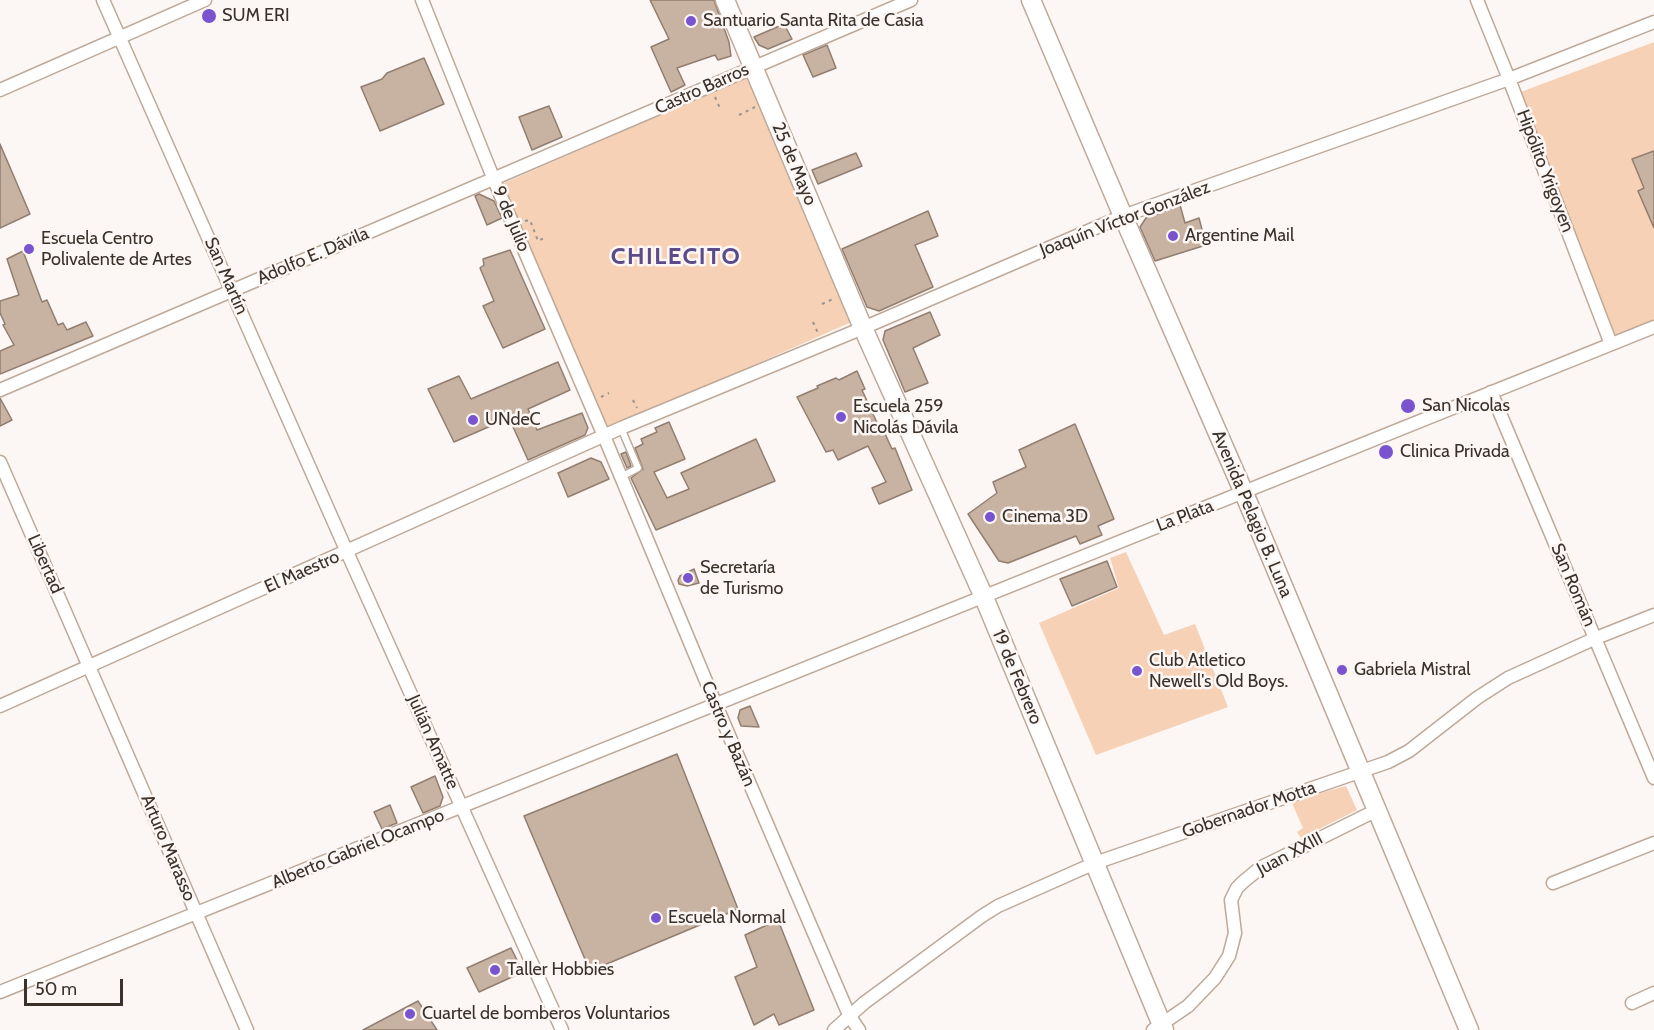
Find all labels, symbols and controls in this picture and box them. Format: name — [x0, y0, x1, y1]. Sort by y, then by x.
place label: SUM ERI — [222, 5, 289, 27]
marker: SUM ERI — [200, 7, 218, 25]
place label: Santuario Santa Rita de Casia — [703, 10, 924, 32]
marker: Santuario Santa Rita de Casia — [684, 14, 698, 28]
street label: Castro Barros — [652, 59, 752, 119]
street label: Hipólito Yrigoyen — [1512, 107, 1578, 235]
street label: 25 de Mayo — [767, 119, 821, 209]
street label: Joaquín Víctor González — [1037, 177, 1213, 261]
street label: 9 de Julio — [488, 183, 534, 255]
street label: Adolfo E. Dávila — [254, 223, 372, 289]
place label: Argentine Mail — [1185, 225, 1294, 247]
place label: Escuela Centro Polivalente de Artes — [41, 228, 192, 270]
marker: Argentine Mail — [1166, 229, 1180, 243]
street label: San Martín — [199, 234, 253, 318]
marker: Escuela Centro Polivalente de Artes — [22, 242, 36, 256]
district label: CHILECITO — [611, 243, 741, 271]
place label: San Nicolas — [1422, 395, 1510, 417]
place label: Escuela 259 Nicolás Dávila — [853, 396, 958, 438]
marker: San Nicolas — [1399, 397, 1417, 415]
place label: UNdeC — [485, 409, 541, 431]
marker: Escuela 259 Nicolás Dávila — [834, 410, 848, 424]
marker: UNdeC — [466, 413, 480, 427]
street label: Avenida Pelagio B. Luna — [1207, 427, 1297, 601]
place label: Clinica Privada — [1400, 441, 1510, 463]
marker: Clinica Privada — [1377, 443, 1395, 461]
street label: La Plata — [1153, 495, 1217, 537]
place label: Cinema 3D — [1002, 506, 1088, 528]
marker: Cinema 3D — [983, 510, 997, 524]
street label: Libertad — [22, 531, 68, 597]
street label: San Román — [1546, 540, 1600, 630]
street label: El Maestro — [261, 546, 343, 598]
place label: Secretaría de Turismo — [700, 557, 783, 600]
marker: Secretaría de Turismo — [681, 571, 695, 585]
street label: 19 de Febrero — [987, 626, 1047, 728]
place label: Club Atletico Newell's Old Boys. — [1149, 650, 1288, 692]
place label: Gabriela Mistral — [1354, 659, 1471, 681]
marker: Gabriela Mistral — [1335, 663, 1349, 677]
marker: Club Atletico Newell's Old Boys. — [1130, 664, 1144, 678]
street label: Castro y Bazán — [696, 678, 760, 790]
street label: Julián Amatte — [403, 691, 463, 793]
street label: Gobernador Motta — [1179, 777, 1319, 843]
street label: Arturo Marasso — [136, 791, 200, 905]
street label: Alberto Gabriel Ocampo — [269, 805, 447, 893]
street label: Juan XXIII — [1253, 828, 1327, 880]
place label: Escuela Normal — [668, 907, 786, 929]
marker: Escuela Normal — [649, 911, 663, 925]
place label: Taller Hobbies — [507, 959, 614, 981]
marker: Taller Hobbies — [488, 963, 502, 977]
scale bar — [27, 967, 126, 1005]
text: 50 m — [35, 978, 77, 1000]
place label: Cuartel de bomberos Voluntarios — [422, 1003, 670, 1025]
marker: Cuartel de bomberos Voluntarios — [403, 1007, 417, 1021]

